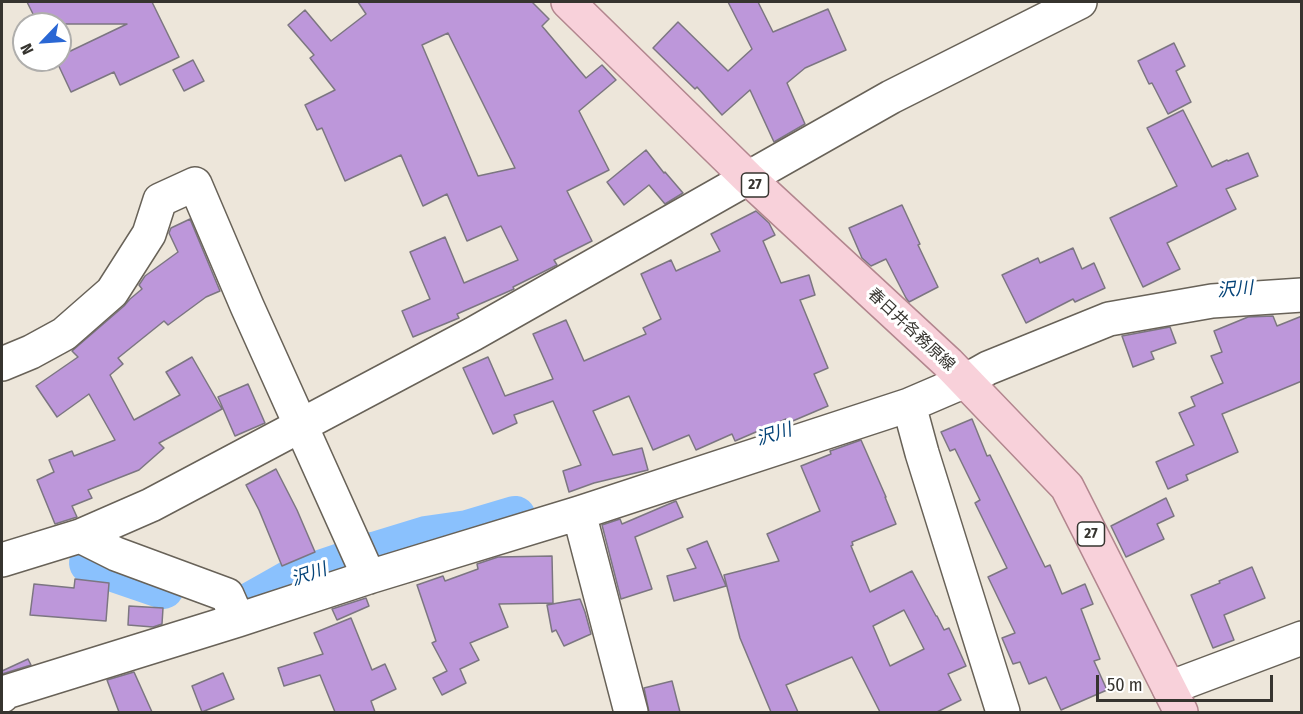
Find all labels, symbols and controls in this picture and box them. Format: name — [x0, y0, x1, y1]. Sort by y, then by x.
north arrow — [12, 12, 72, 72]
text: N — [16, 41, 38, 57]
road number: 27 — [742, 173, 768, 197]
water label: 沢川 — [1216, 278, 1254, 302]
street label: 春日井各務原線 — [863, 285, 959, 375]
water label: 沢川 — [754, 419, 794, 451]
road number: 27 — [1078, 522, 1104, 546]
water label: 沢川 — [288, 559, 330, 591]
scale bar — [1099, 663, 1276, 701]
text: 50 m — [1107, 674, 1143, 696]

